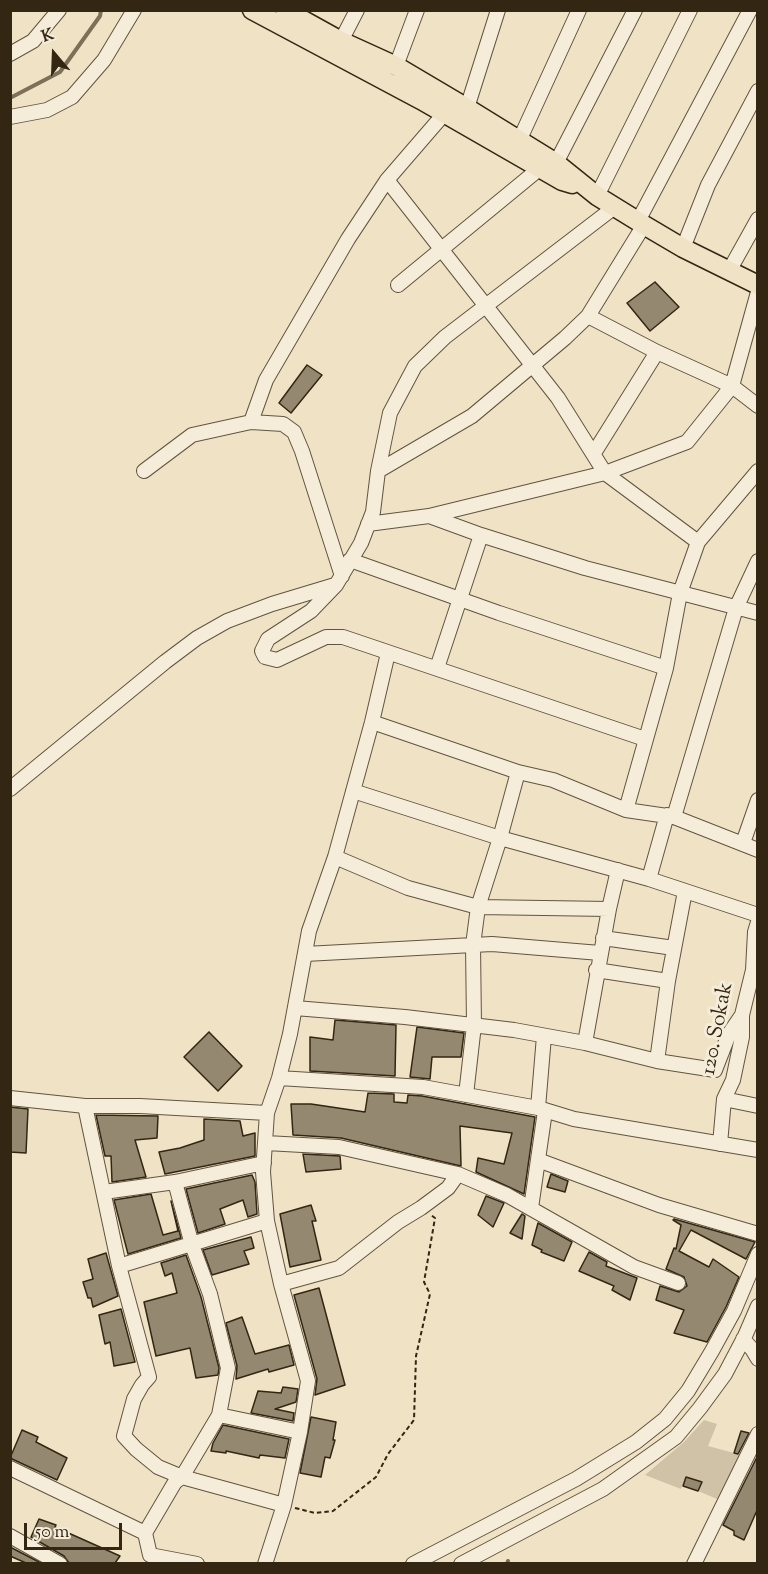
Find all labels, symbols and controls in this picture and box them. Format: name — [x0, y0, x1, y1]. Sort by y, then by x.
north arrow — [24, 24, 84, 84]
text: K — [39, 24, 57, 49]
street label: 120. Sokak — [698, 981, 740, 1077]
scale bar — [27, 1511, 124, 1549]
text: 50 m — [35, 1520, 69, 1546]

